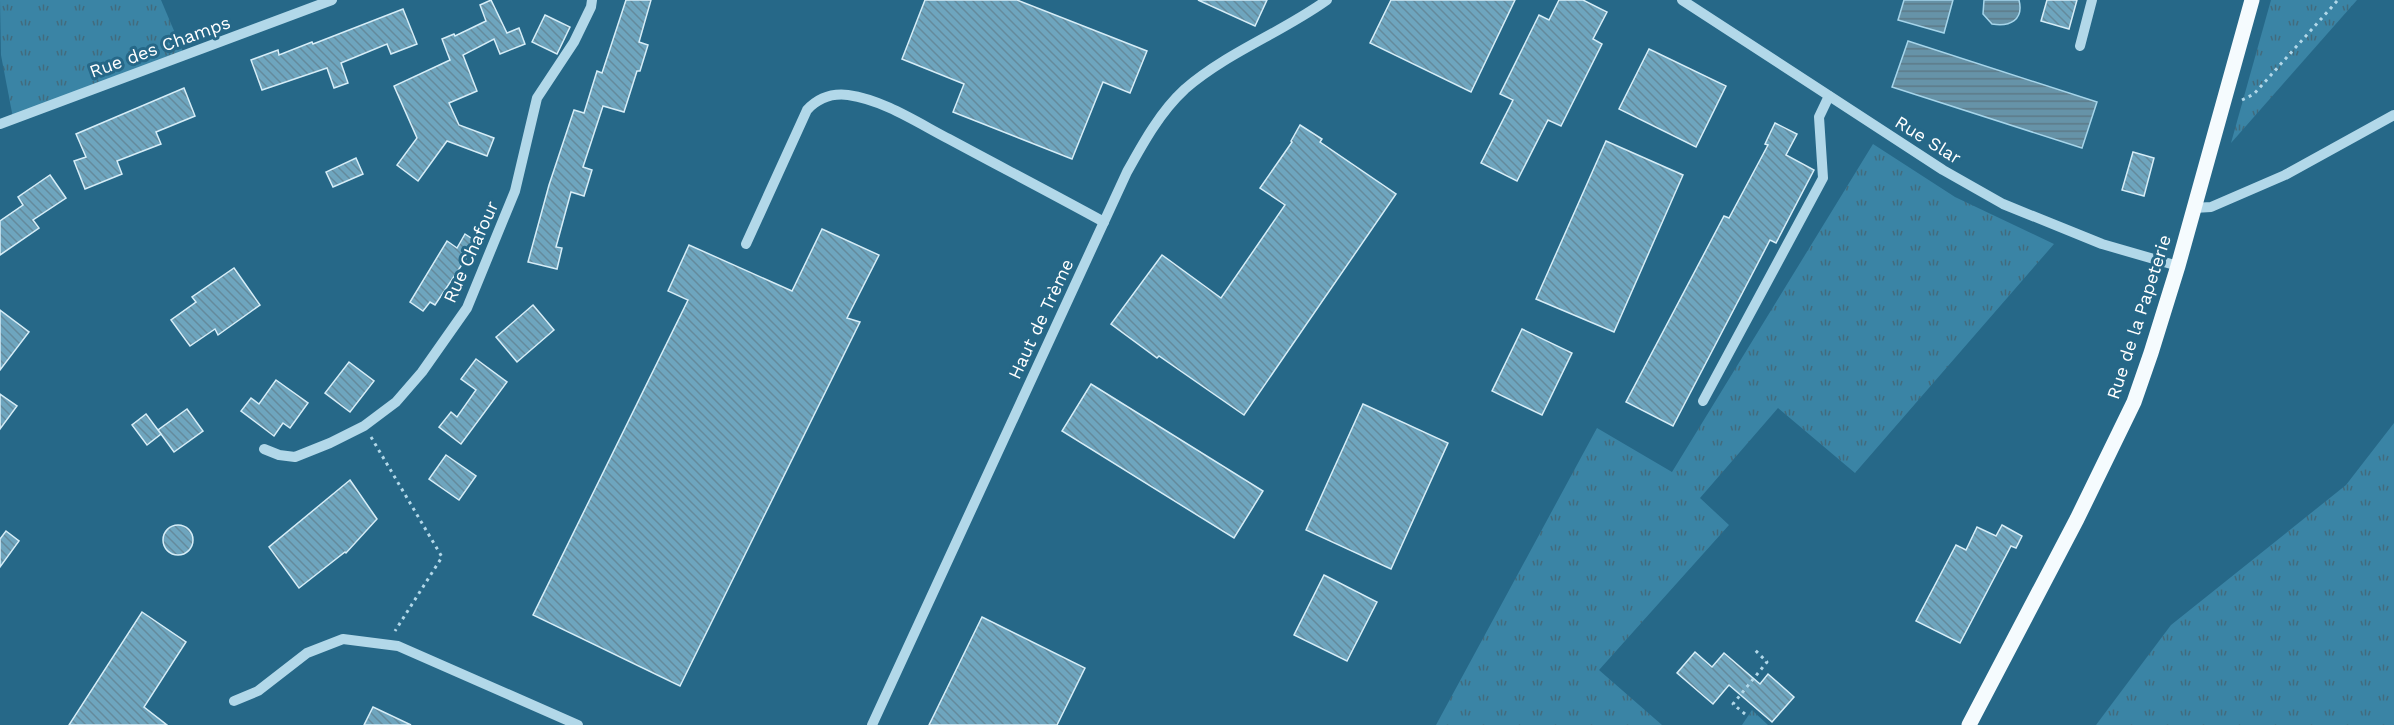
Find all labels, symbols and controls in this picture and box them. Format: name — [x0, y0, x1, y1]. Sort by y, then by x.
street label: Rue des Champs — [87, 11, 233, 82]
street label: Rue Slar — [1891, 111, 1965, 168]
street label: Rue Chafour — [439, 198, 502, 306]
street label: Rue de la Papeterie — [2102, 232, 2175, 402]
street label: Haut de Trème — [1004, 255, 1078, 382]

